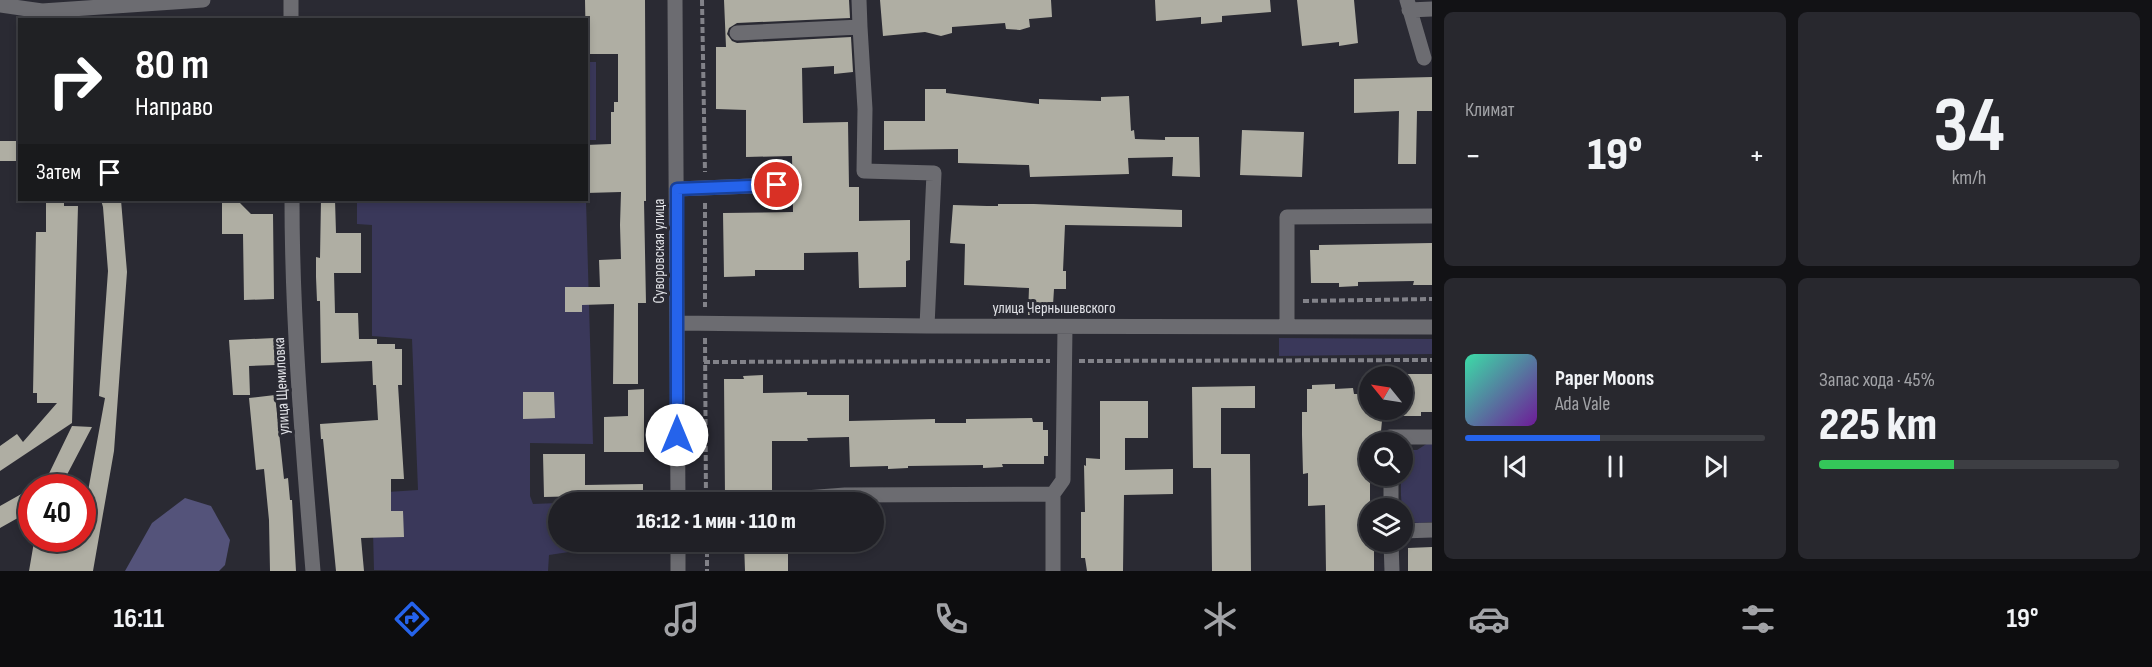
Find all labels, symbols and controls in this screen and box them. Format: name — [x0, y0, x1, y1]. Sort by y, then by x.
text: 80 m — [135, 40, 209, 91]
icon: right — [36, 42, 114, 120]
text: 34 — [1933, 80, 2005, 173]
text: Направо — [135, 91, 213, 123]
text: Климат — [1465, 98, 1515, 122]
text: 19° — [1588, 128, 1642, 183]
text: − — [1465, 136, 1481, 176]
text: + — [1749, 136, 1765, 176]
icon: arrive — [93, 156, 126, 189]
text: Затем — [36, 159, 81, 186]
pin — [751, 159, 802, 210]
text: km/h — [1952, 166, 1986, 190]
icon: arrive — [760, 168, 793, 201]
street label: Суворовская улица — [650, 199, 669, 303]
street label: улица Чернышевского — [992, 299, 1116, 318]
street label: улица Щемиловка — [270, 337, 294, 435]
text: Paper Moons — [1555, 365, 1654, 392]
north arrow — [1359, 366, 1413, 420]
map controls — [1359, 366, 1413, 552]
text: Запас хода · 45% — [1819, 368, 1935, 392]
text: Ada Vale — [1555, 392, 1610, 416]
text: 225 km — [1819, 398, 1937, 453]
position arrow — [645, 403, 709, 467]
button: search — [1359, 432, 1413, 486]
icon: previous — [1499, 450, 1532, 483]
icon: pause — [1599, 450, 1632, 483]
icon: next — [1699, 450, 1732, 483]
speed limit sign: 40 — [18, 474, 96, 552]
button: layers — [1359, 498, 1413, 552]
text: 16:12 · 1 мин · 110 m — [636, 508, 796, 535]
icon: directions — [391, 598, 433, 640]
icon: music — [661, 598, 703, 640]
icon: phone — [930, 598, 972, 640]
icon: climate — [1199, 598, 1241, 640]
icon: car — [1468, 598, 1510, 640]
icon: filters — [1737, 598, 1779, 640]
text: 16:11 — [114, 603, 164, 635]
text: 19° — [2007, 603, 2038, 635]

